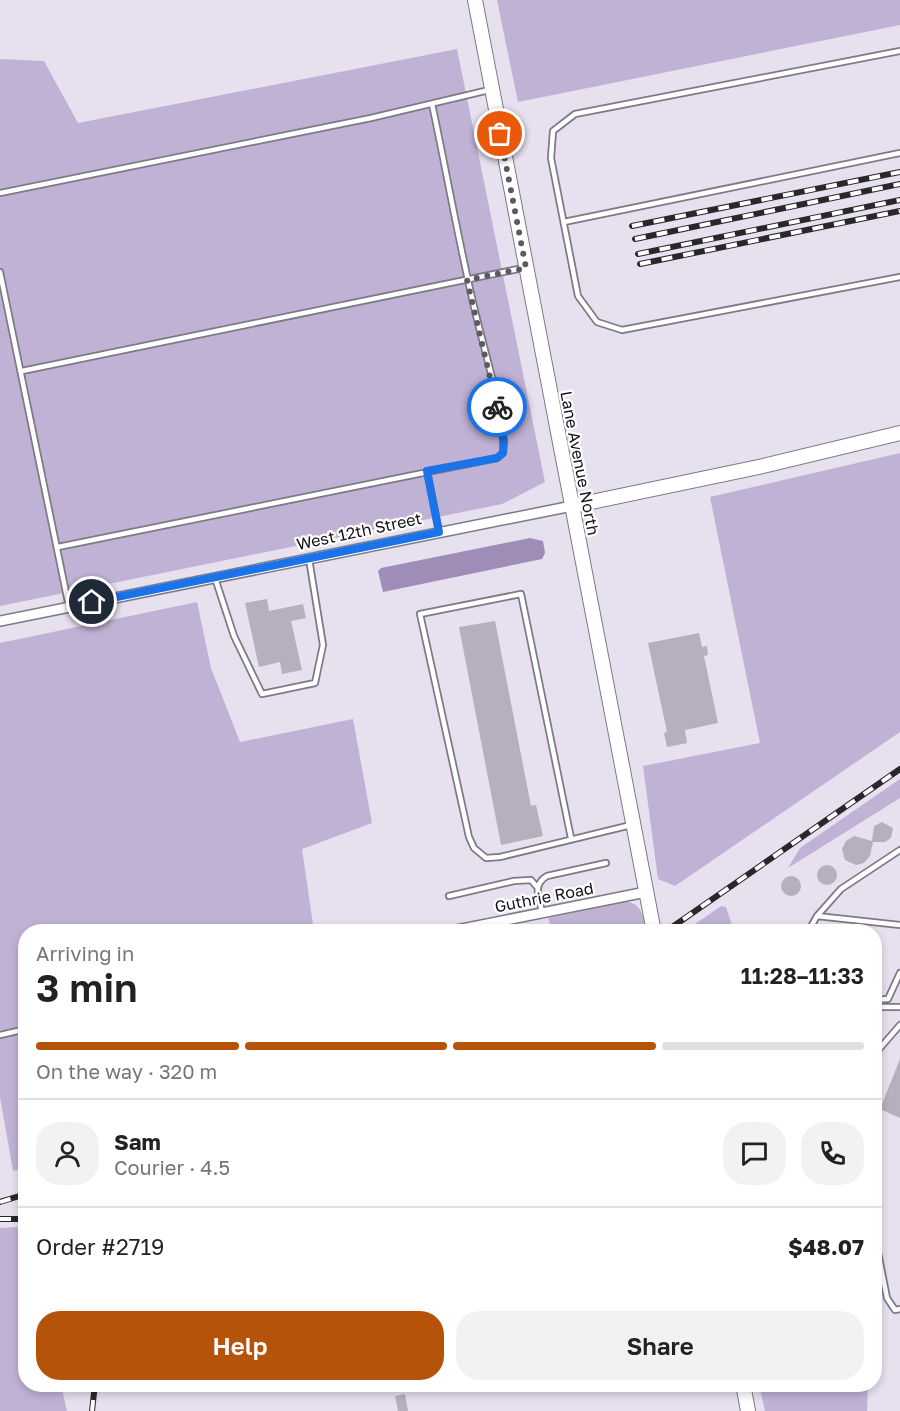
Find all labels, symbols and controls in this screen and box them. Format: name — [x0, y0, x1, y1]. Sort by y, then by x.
pin — [474, 108, 525, 159]
icon: bag — [483, 117, 516, 150]
courier — [467, 377, 527, 437]
street label: Lane Avenue North — [556, 389, 604, 537]
icon: bike — [481, 391, 514, 424]
street label: West 12th Street — [295, 508, 423, 554]
pin — [66, 576, 117, 627]
icon: home — [75, 585, 108, 618]
street label: Guthrie Road — [493, 878, 595, 916]
text: Arriving in — [36, 941, 134, 965]
text: 11:28–11:33 — [741, 962, 864, 989]
text: 3 min — [36, 964, 138, 1011]
text: On the way · 320 m — [36, 1059, 217, 1083]
button: person — [36, 1122, 99, 1185]
button: chat — [723, 1122, 786, 1185]
button: phone — [801, 1122, 864, 1185]
text: Sam — [114, 1128, 161, 1155]
text: Courier · 4.5 — [114, 1155, 230, 1179]
text: Order #2719 — [36, 1233, 164, 1260]
text: $48.07 — [788, 1233, 864, 1260]
button: Help — [36, 1311, 444, 1380]
button: Share — [456, 1311, 864, 1380]

